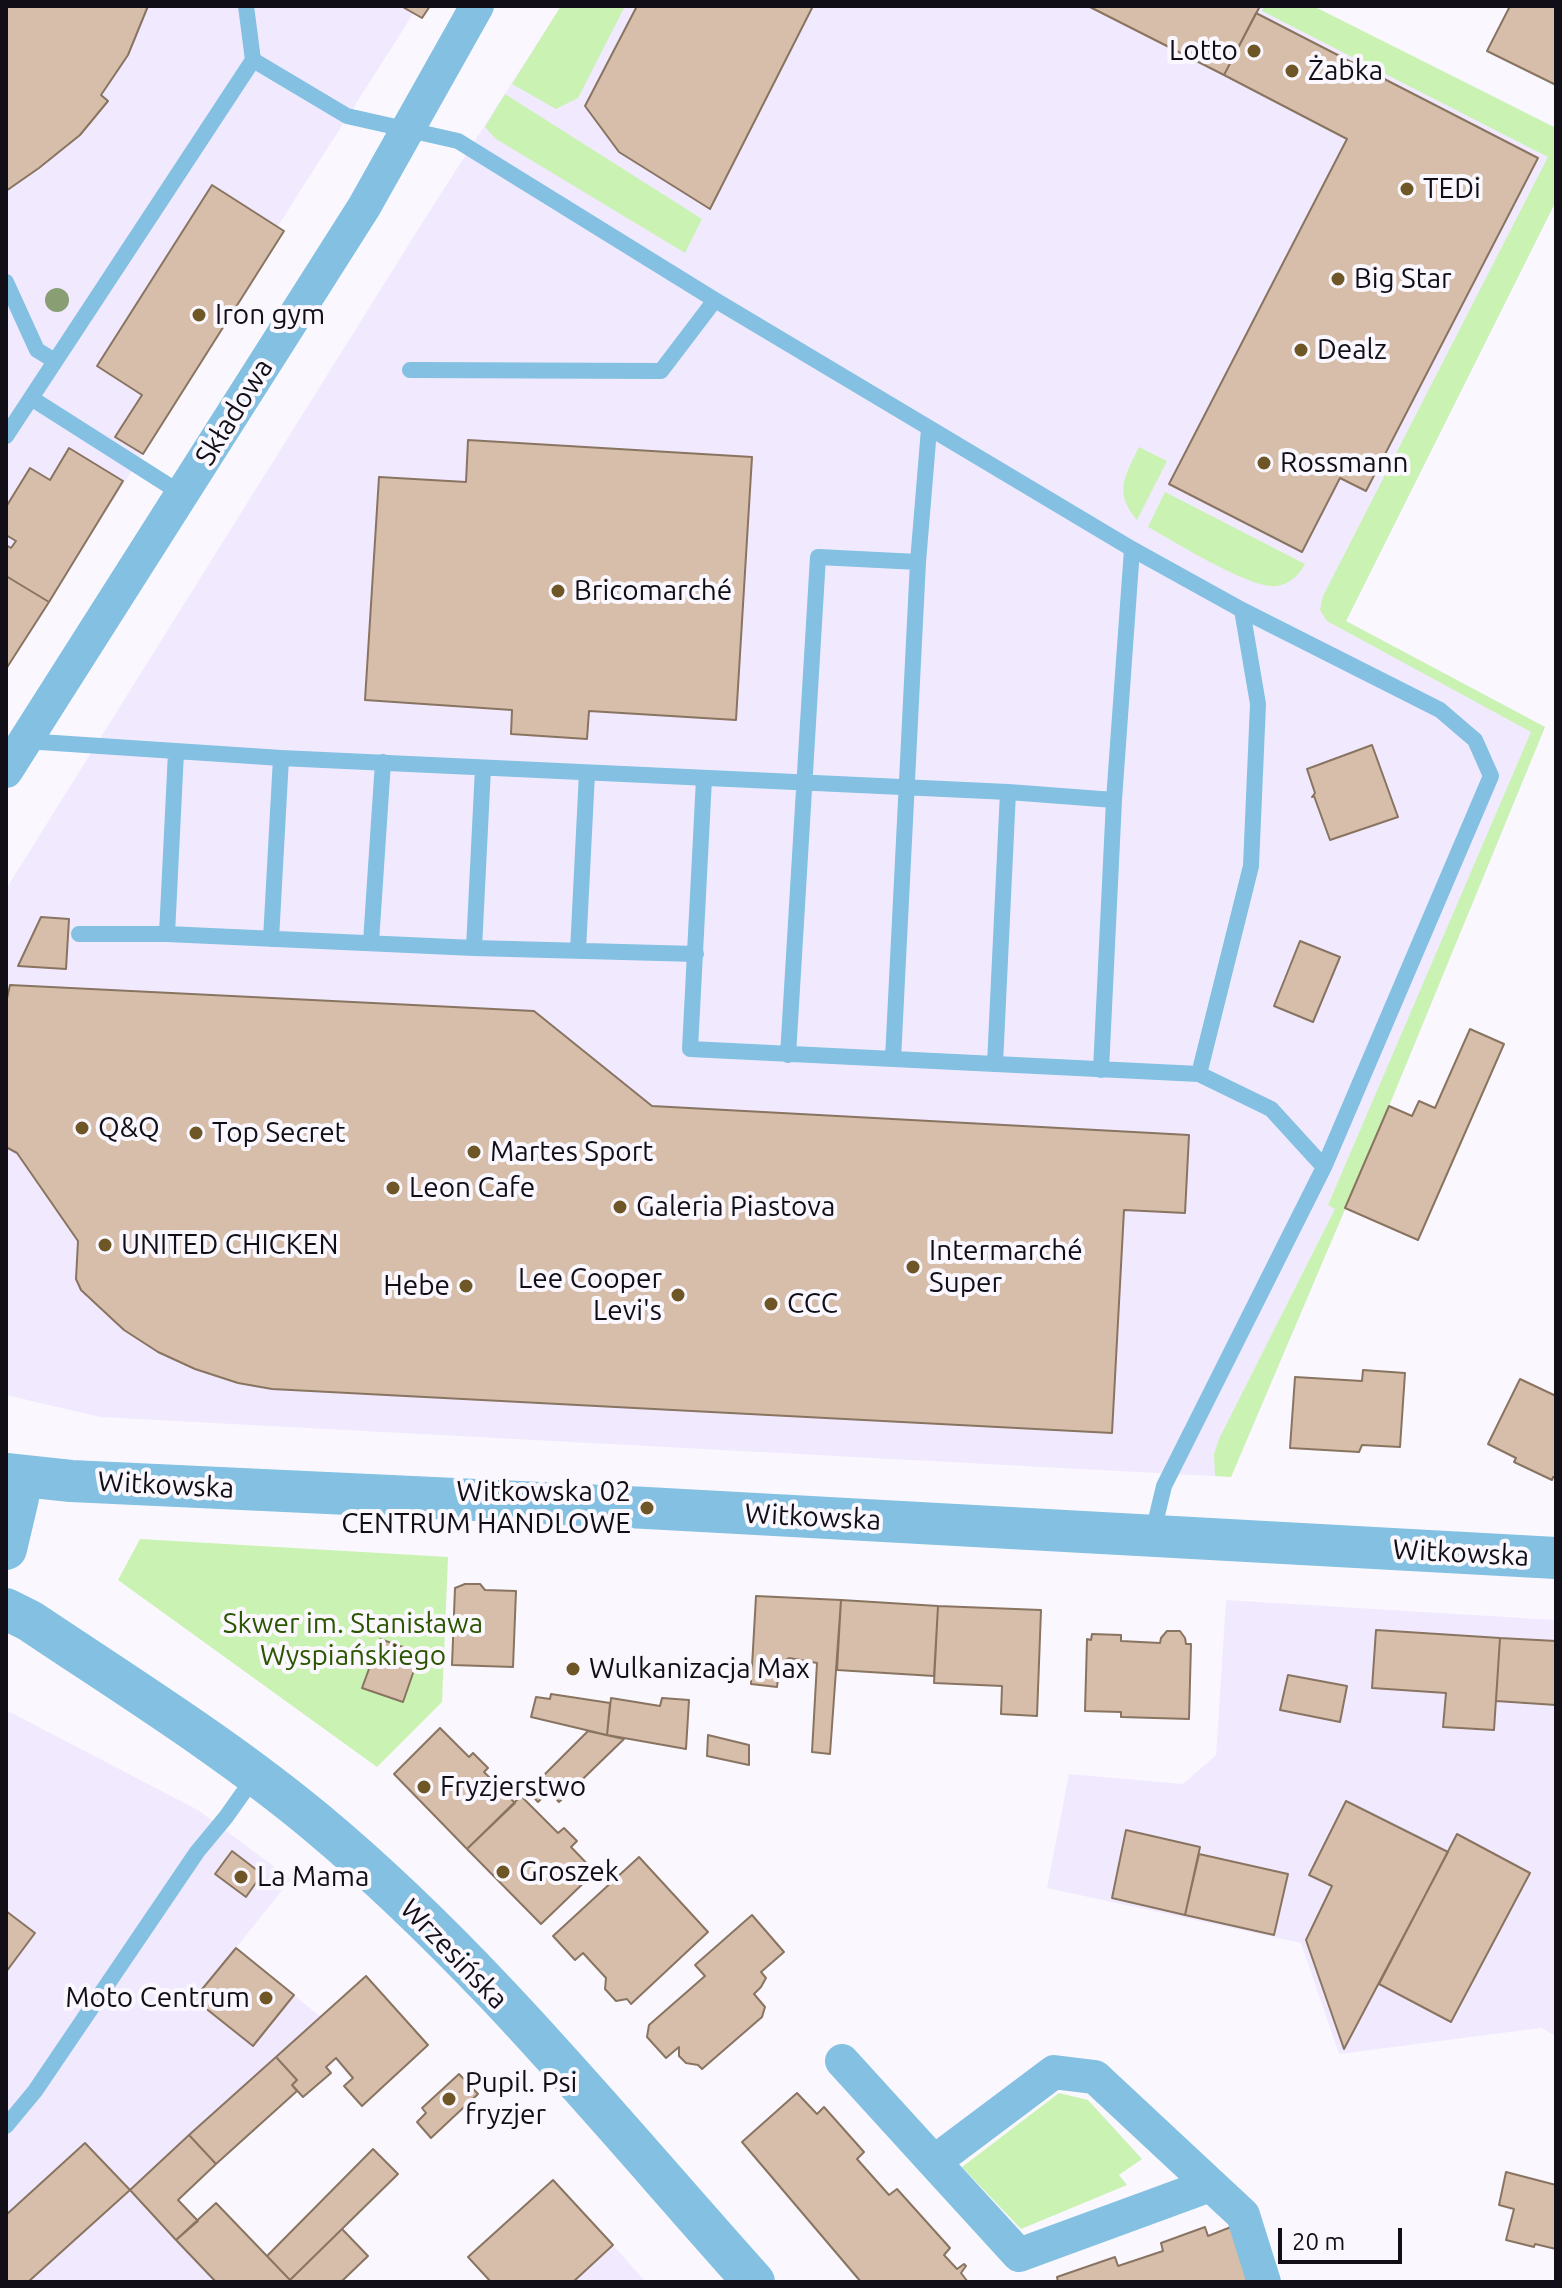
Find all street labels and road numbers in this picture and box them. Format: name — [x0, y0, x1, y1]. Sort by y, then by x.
street label: Składowa — [188, 352, 280, 472]
street label: Witkowska — [97, 1465, 235, 1505]
street label: Witkowska — [744, 1497, 882, 1537]
street label: Witkowska — [1392, 1533, 1530, 1573]
street label: Wrzesińska — [393, 1892, 515, 2016]

